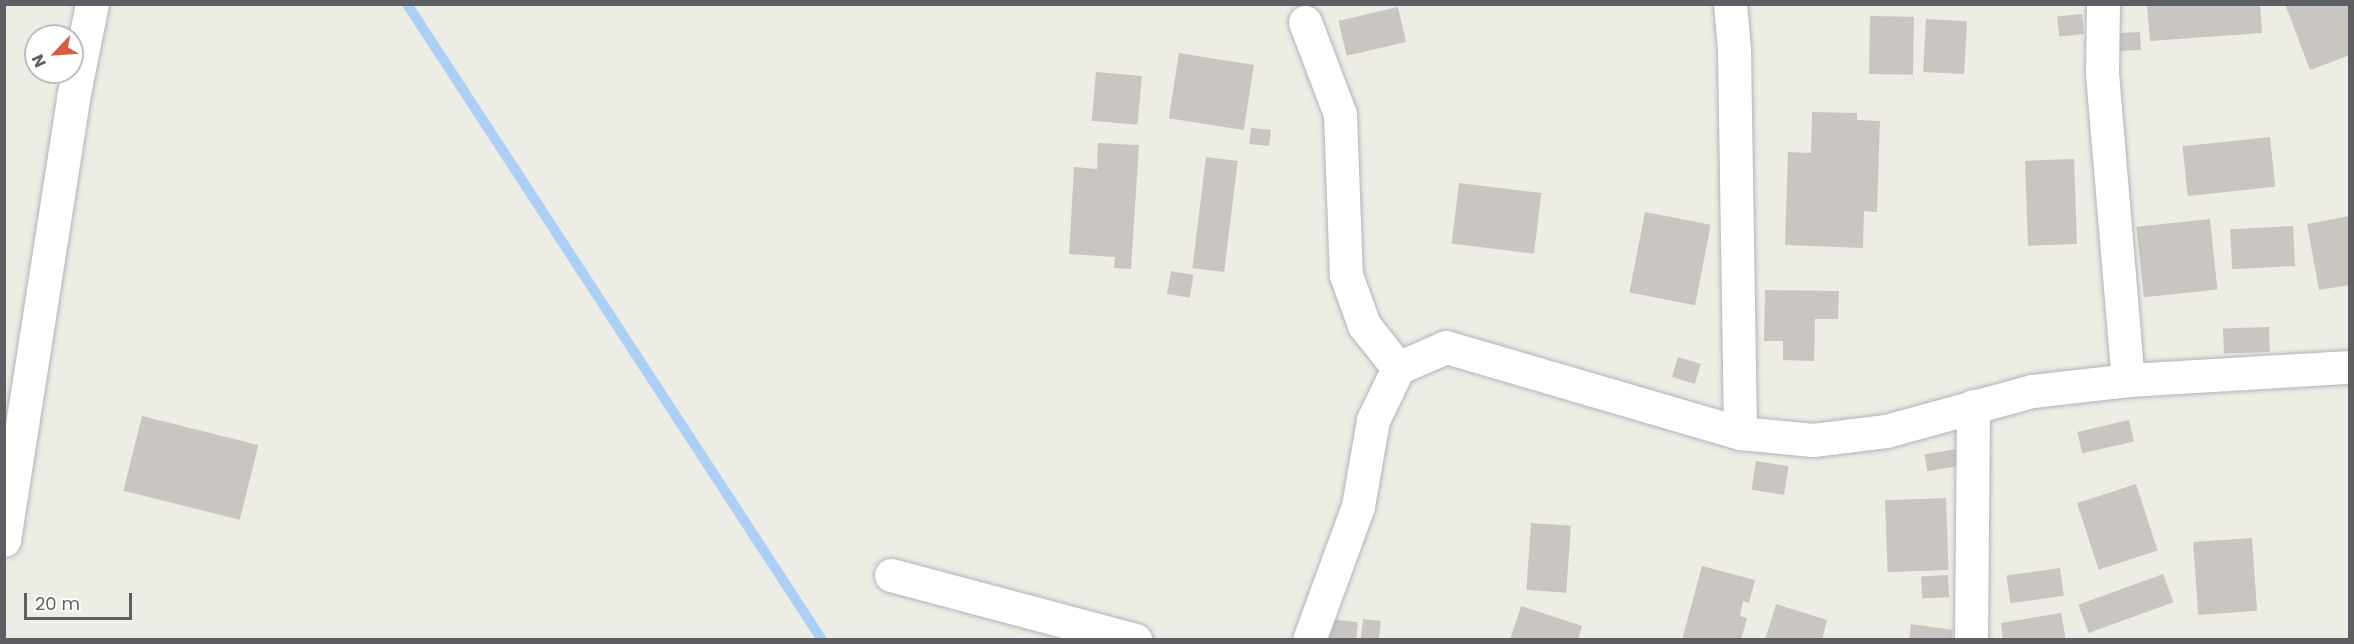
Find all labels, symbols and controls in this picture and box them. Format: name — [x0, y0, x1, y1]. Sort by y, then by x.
north arrow — [24, 24, 84, 84]
text: N — [26, 51, 52, 71]
scale bar — [27, 581, 135, 619]
text: 20 m — [35, 591, 80, 616]

